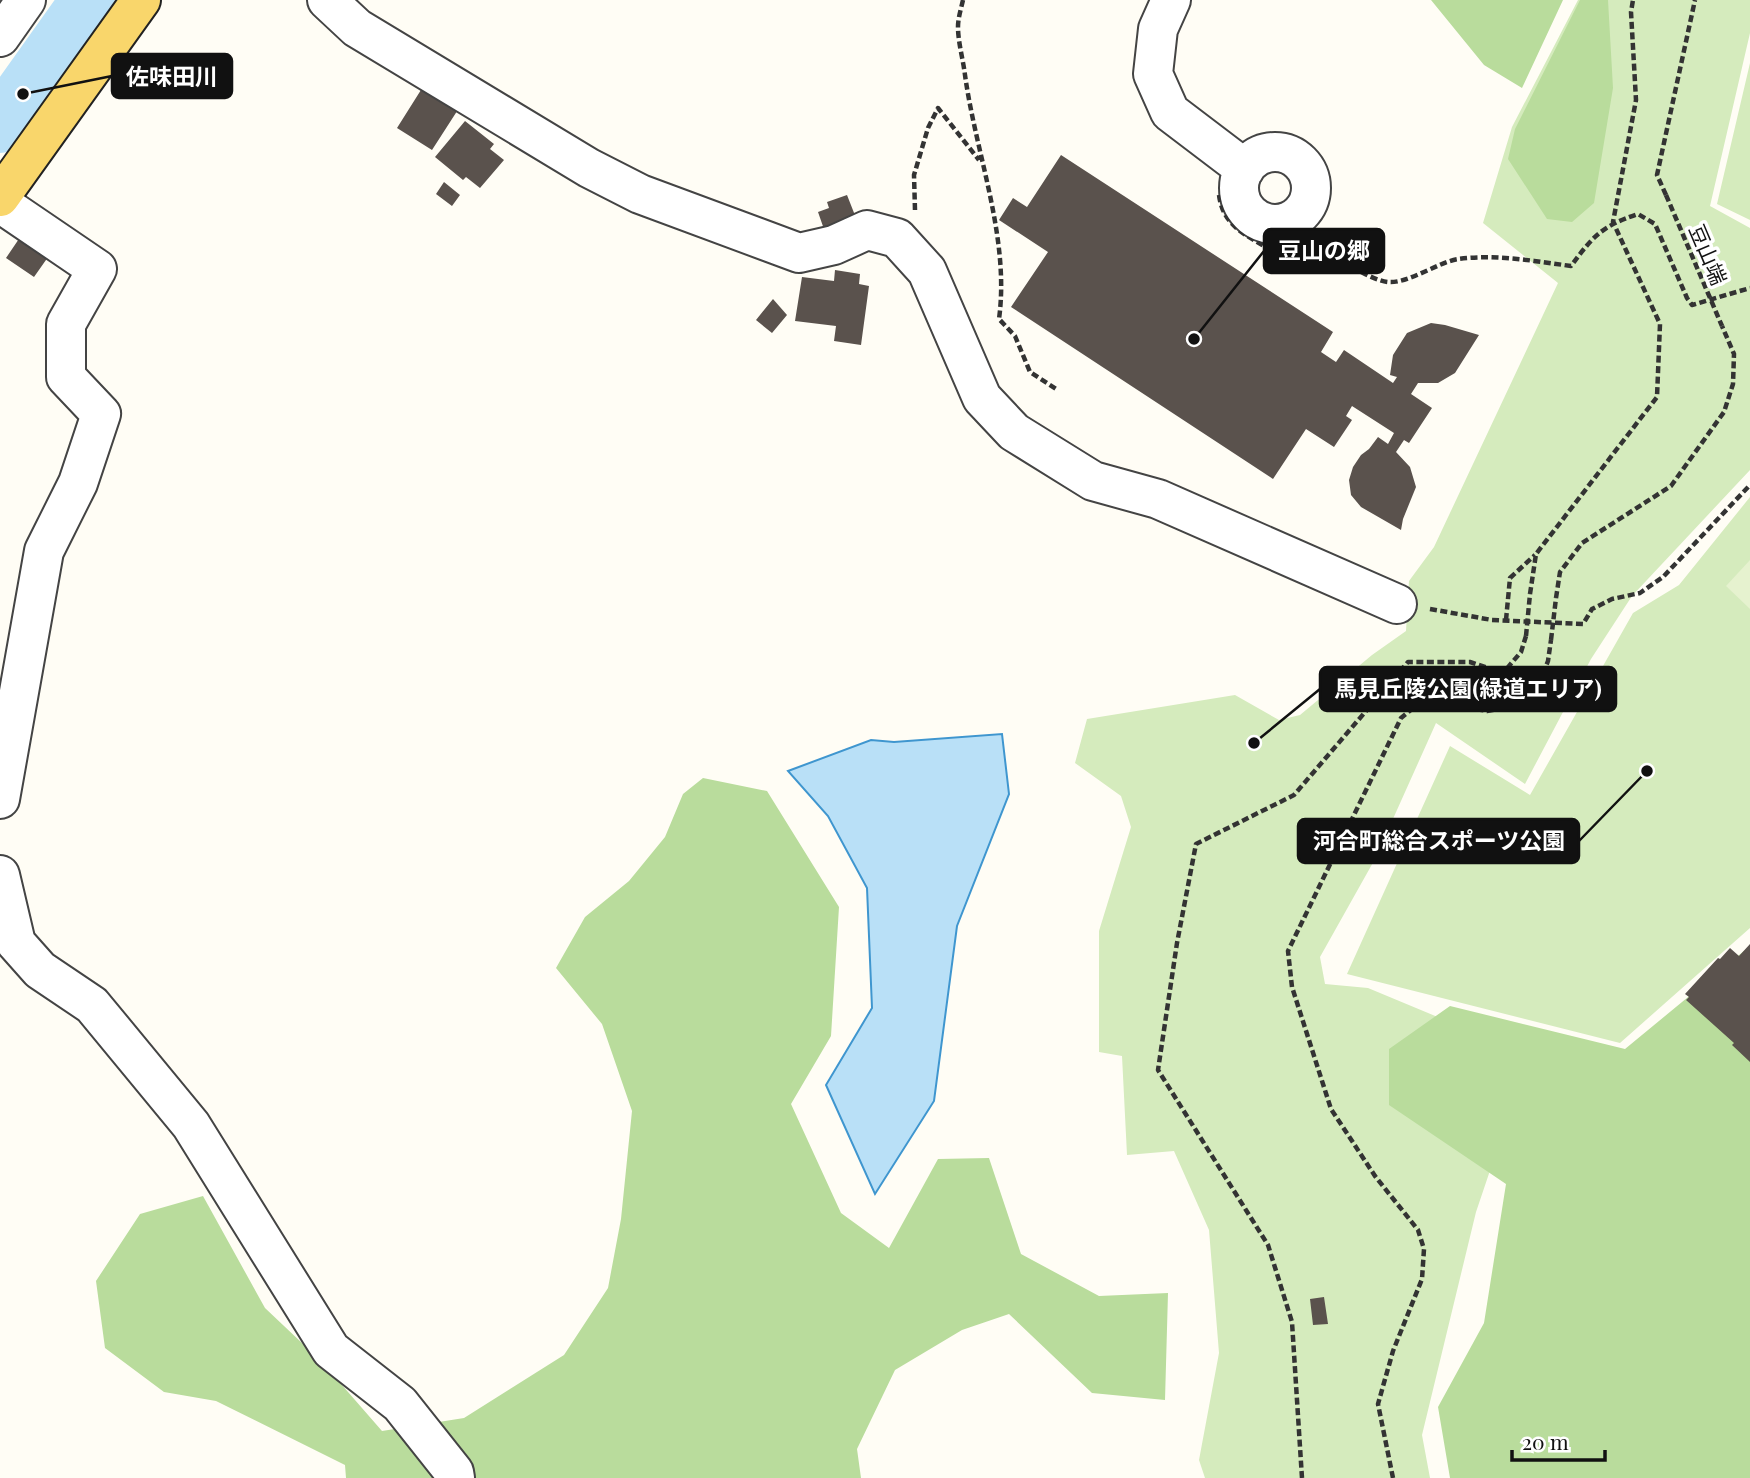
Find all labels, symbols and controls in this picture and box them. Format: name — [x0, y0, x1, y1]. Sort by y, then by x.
callout: 佐味田川 — [112, 54, 232, 98]
text: 佐味田川 — [126, 60, 218, 91]
street label: 豆山端 — [1684, 220, 1734, 288]
callout: 豆山の郷 — [1264, 229, 1384, 273]
text: 豆山の郷 — [1278, 234, 1370, 265]
callout: 馬見丘陵公園(緑道エリア) — [1320, 667, 1616, 711]
text: 馬見丘陵公園(緑道エリア) — [1334, 672, 1602, 703]
callout: 河合町総合スポーツ公園 — [1298, 819, 1579, 863]
text: 河合町総合スポーツ公園 — [1313, 824, 1565, 855]
scale bar — [1512, 1418, 1605, 1462]
text: 20 m — [1522, 1427, 1569, 1455]

